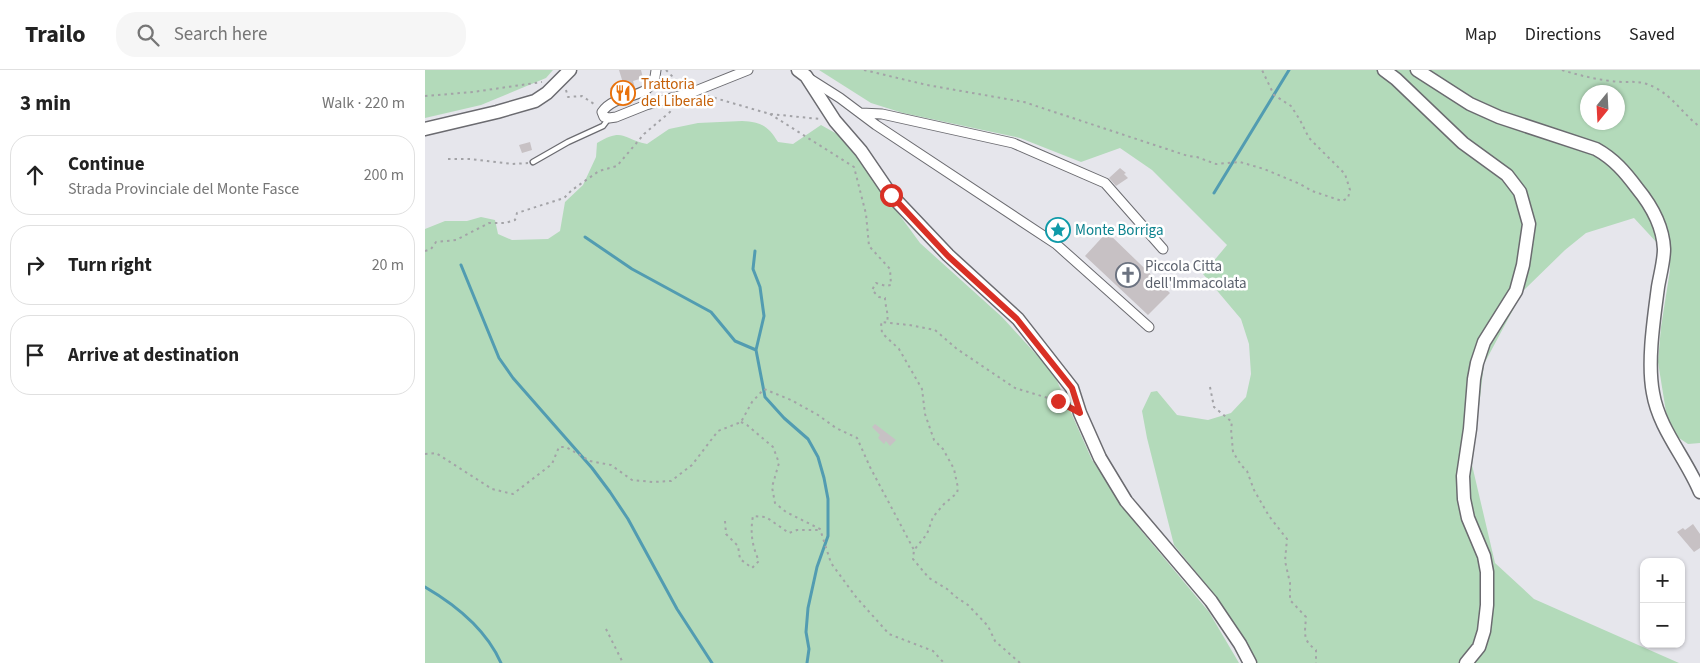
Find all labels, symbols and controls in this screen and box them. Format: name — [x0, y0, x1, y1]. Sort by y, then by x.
search box — [116, 12, 466, 57]
text: Trailo — [25, 17, 86, 52]
icon: search — [134, 21, 162, 49]
text: Search here — [174, 21, 267, 48]
text: Map — [1465, 22, 1497, 47]
text: Directions — [1525, 22, 1601, 47]
text: Saved — [1629, 22, 1675, 47]
place label: Trattoria del Liberale — [641, 74, 714, 112]
restaurant icon: Trattoria del Liberale — [610, 80, 636, 106]
north arrow — [1580, 85, 1625, 130]
text: 3 min — [20, 88, 71, 118]
text: Walk · 220 m — [322, 92, 405, 114]
text: Continue — [68, 151, 145, 178]
icon: ahead — [21, 161, 49, 189]
text: 200 m — [364, 164, 404, 186]
text: Strada Provinciale del Monte Fasce — [68, 178, 299, 200]
route start — [880, 184, 903, 207]
place icon: Monte Borriga — [1045, 217, 1071, 243]
place label: Monte Borriga — [1075, 220, 1163, 241]
icon: right — [21, 251, 49, 279]
text: Turn right — [68, 252, 152, 279]
text: 20 m — [372, 254, 404, 276]
place label: Piccola Citta dell'Immacolata — [1145, 256, 1247, 294]
church icon: Piccola Citta dell'Immacolata — [1115, 262, 1141, 288]
icon: arrive — [21, 341, 49, 369]
text: Arrive at destination — [68, 342, 239, 369]
route end — [1047, 390, 1070, 413]
map controls — [1640, 558, 1685, 648]
button: + — [1640, 558, 1685, 603]
button: − — [1640, 603, 1685, 648]

